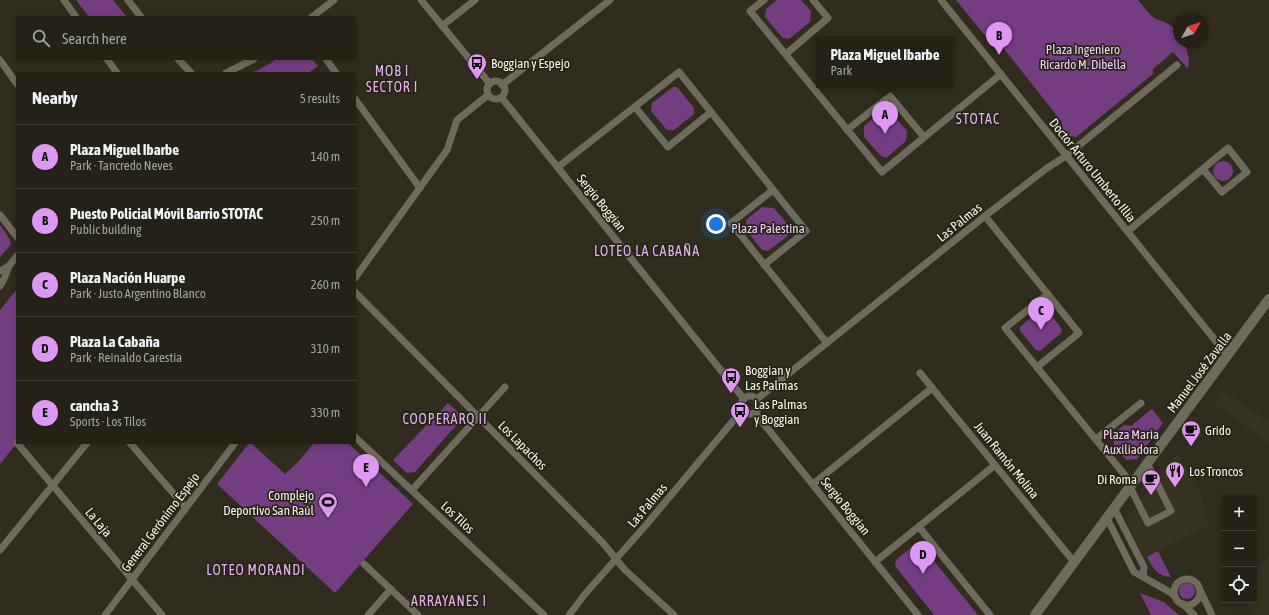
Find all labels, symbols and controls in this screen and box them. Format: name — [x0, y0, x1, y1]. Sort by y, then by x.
north arrow — [1173, 12, 1209, 48]
search box — [16, 16, 356, 60]
pin: B — [986, 22, 1012, 55]
icon: search — [30, 27, 52, 49]
text: Search here — [62, 30, 127, 47]
popup — [816, 36, 954, 88]
park label: Plaza Ingeniero Ricardo M. Dibella — [1040, 42, 1126, 72]
text: Plaza Miguel Ibarbe — [830, 46, 940, 63]
bus stop icon: Boggian y Espejo — [466, 52, 488, 80]
place label: Boggian y Espejo — [491, 56, 570, 71]
district label: MOB I SECTOR I — [366, 63, 418, 95]
text: Park — [830, 63, 852, 78]
text: Nearby — [32, 88, 78, 108]
text: 5 results — [300, 91, 340, 106]
pin: A — [872, 101, 898, 134]
district label: STOTAC — [956, 111, 1000, 127]
street label: Doctor Arturo Umberto Illia — [1046, 115, 1139, 225]
text: Plaza Miguel Ibarbe — [70, 141, 179, 158]
text: A — [42, 149, 48, 164]
text: 140 m — [311, 149, 340, 164]
text: Park · Tancredo Neves — [70, 158, 173, 173]
street label: Sergio Boggian — [574, 171, 629, 235]
street label: Las Palmas — [934, 200, 985, 245]
text: Puesto Policial Móvil Barrio STOTAC — [70, 205, 263, 222]
text: B — [42, 213, 48, 228]
text: 250 m — [311, 213, 340, 228]
your location — [706, 214, 726, 234]
park label: Plaza Palestina — [731, 221, 805, 236]
text: Public building — [70, 222, 142, 237]
district label: LOTEO LA CABAÑA — [594, 243, 700, 259]
text: Plaza Nación Huarpe — [70, 269, 185, 286]
text: C — [42, 277, 48, 292]
text: 260 m — [311, 277, 340, 292]
text: Park · Justo Argentino Blanco — [70, 286, 206, 301]
pin: C — [1028, 297, 1054, 330]
street label: Manuel José Zavalla — [1164, 329, 1235, 416]
text: Plaza La Cabaña — [70, 333, 160, 350]
text: D — [41, 341, 49, 356]
text: 310 m — [311, 341, 340, 356]
text: Park · Reinaldo Carestia — [70, 350, 182, 365]
place label: Boggian y Las Palmas — [745, 363, 798, 393]
bus stop icon: Boggian y Las Palmas — [720, 366, 742, 394]
text: cancha 3 — [70, 397, 119, 414]
place label: Las Palmas y Boggian — [754, 397, 807, 427]
bus stop icon: Las Palmas y Boggian — [729, 400, 751, 428]
text: E — [42, 405, 48, 420]
text: 330 m — [311, 405, 340, 420]
district label: COOPERARQ II — [402, 411, 488, 427]
text: Sports · Los Tilos — [70, 414, 146, 429]
street label: Los Lapachos — [495, 418, 550, 473]
street label: Juan Ramón Molina — [971, 419, 1042, 502]
cafe icon: Grido — [1180, 419, 1202, 447]
place label: Grido — [1205, 423, 1231, 438]
park label: Plaza María Auxiliadora — [1103, 427, 1159, 457]
pin: E — [353, 454, 379, 487]
restaurant icon: Los Troncos — [1164, 460, 1186, 488]
place label: Los Troncos — [1189, 464, 1244, 479]
cafe icon: Di Roma — [1140, 468, 1162, 496]
street label: General Gerónimo Espejo — [118, 470, 203, 575]
place label: Di Roma — [1097, 472, 1137, 487]
street label: Sergio Boggian — [818, 474, 873, 538]
street label: Las Palmas — [625, 480, 670, 530]
place label: Complejo Deportivo San Raúl — [223, 488, 315, 518]
sports icon: Complejo Deportivo San Raúl — [317, 491, 339, 519]
map controls — [1221, 495, 1257, 603]
button: + — [1221, 495, 1257, 531]
street label: Los Tilos — [438, 498, 478, 537]
street label: La Laja — [82, 505, 115, 540]
button: − — [1221, 531, 1257, 567]
pin: D — [910, 541, 936, 574]
district label: LOTEO MORANDI — [206, 562, 306, 578]
button: locate — [1221, 567, 1257, 603]
district label: ARRAYANES I — [411, 593, 487, 609]

